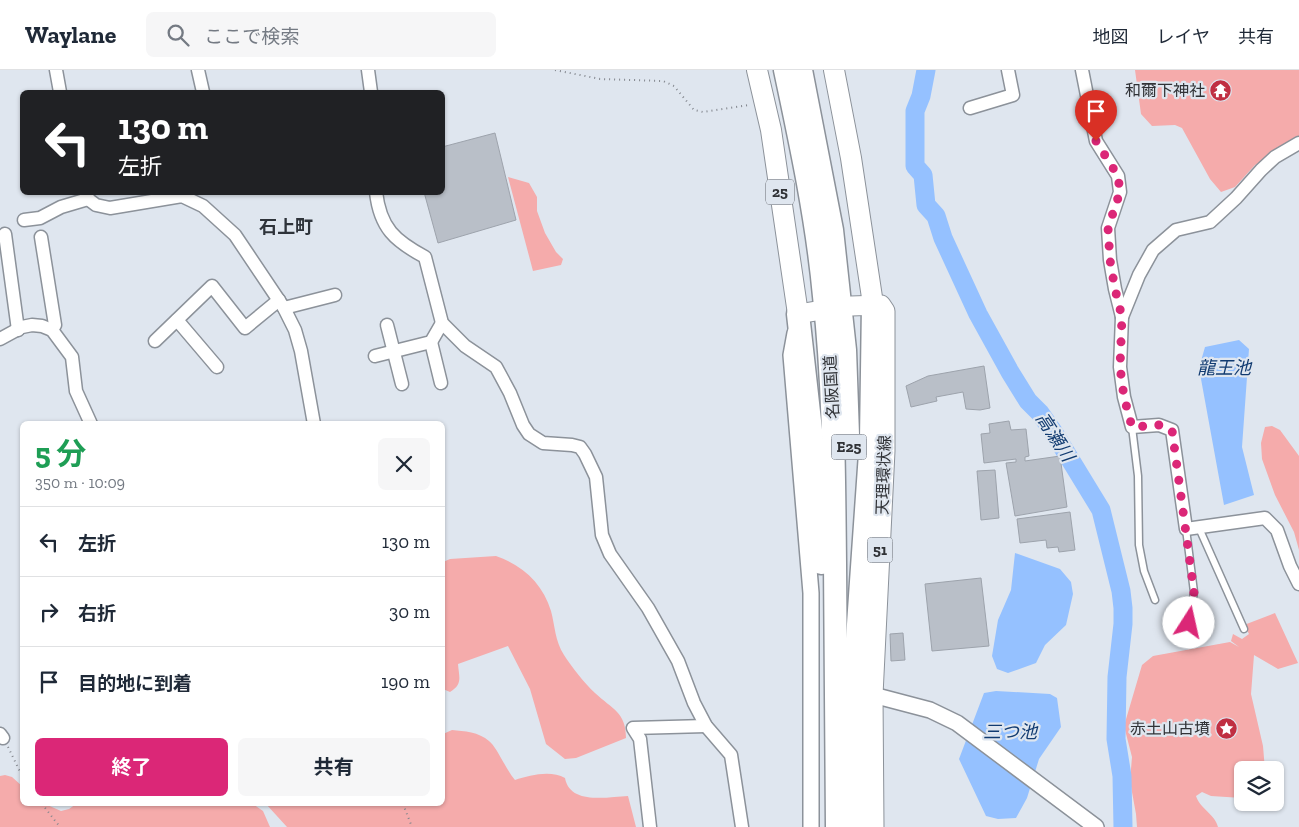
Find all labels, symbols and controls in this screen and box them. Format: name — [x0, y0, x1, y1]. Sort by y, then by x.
search box — [146, 12, 496, 57]
text: Waylane — [25, 20, 116, 49]
icon: search — [164, 21, 192, 49]
text: ここで検索 — [204, 25, 299, 48]
text: 地図 — [1093, 26, 1129, 48]
text: レイヤ — [1157, 26, 1210, 48]
text: 共有 — [1238, 26, 1274, 48]
temple icon: 和爾下神社 — [1209, 78, 1233, 102]
place label: 和爾下神社 — [1125, 81, 1205, 100]
pin — [1075, 90, 1117, 141]
icon: arrive — [1082, 97, 1110, 125]
text: 130 m — [118, 106, 208, 148]
icon: left — [35, 110, 100, 175]
text: 左折 — [118, 153, 162, 180]
road number: 25 — [766, 180, 794, 204]
district label: 石上町 — [259, 216, 313, 238]
street label: 名阪国道 — [820, 355, 843, 419]
water label: 龍王池 — [1197, 357, 1253, 379]
water label: 高瀬川 — [1031, 408, 1080, 467]
road number: E25 — [832, 434, 866, 460]
street label: 天理環状線 — [873, 435, 894, 515]
text: 5 分 — [35, 436, 86, 472]
button: close — [378, 438, 430, 490]
text: 350 m · 10:09 — [35, 473, 125, 492]
icon: left — [35, 528, 63, 556]
text: 130 m — [382, 530, 430, 553]
text: 左折 — [78, 532, 116, 555]
road number: 51 — [868, 538, 892, 562]
position arrow — [1162, 596, 1214, 648]
icon: right — [35, 598, 63, 626]
text: 30 m — [389, 600, 430, 623]
text: 右折 — [78, 602, 116, 625]
icon: arrive — [35, 668, 63, 696]
text: 190 m — [381, 670, 430, 693]
text: 目的地に到着 — [78, 672, 192, 695]
place icon: 赤土山古墳 — [1214, 716, 1238, 740]
place label: 赤土山古墳 — [1130, 719, 1210, 738]
water label: 三つ池 — [983, 721, 1039, 743]
button: 終了 — [35, 738, 228, 796]
button: 共有 — [238, 738, 430, 796]
map controls — [1234, 761, 1284, 811]
button: layers — [1234, 761, 1284, 811]

